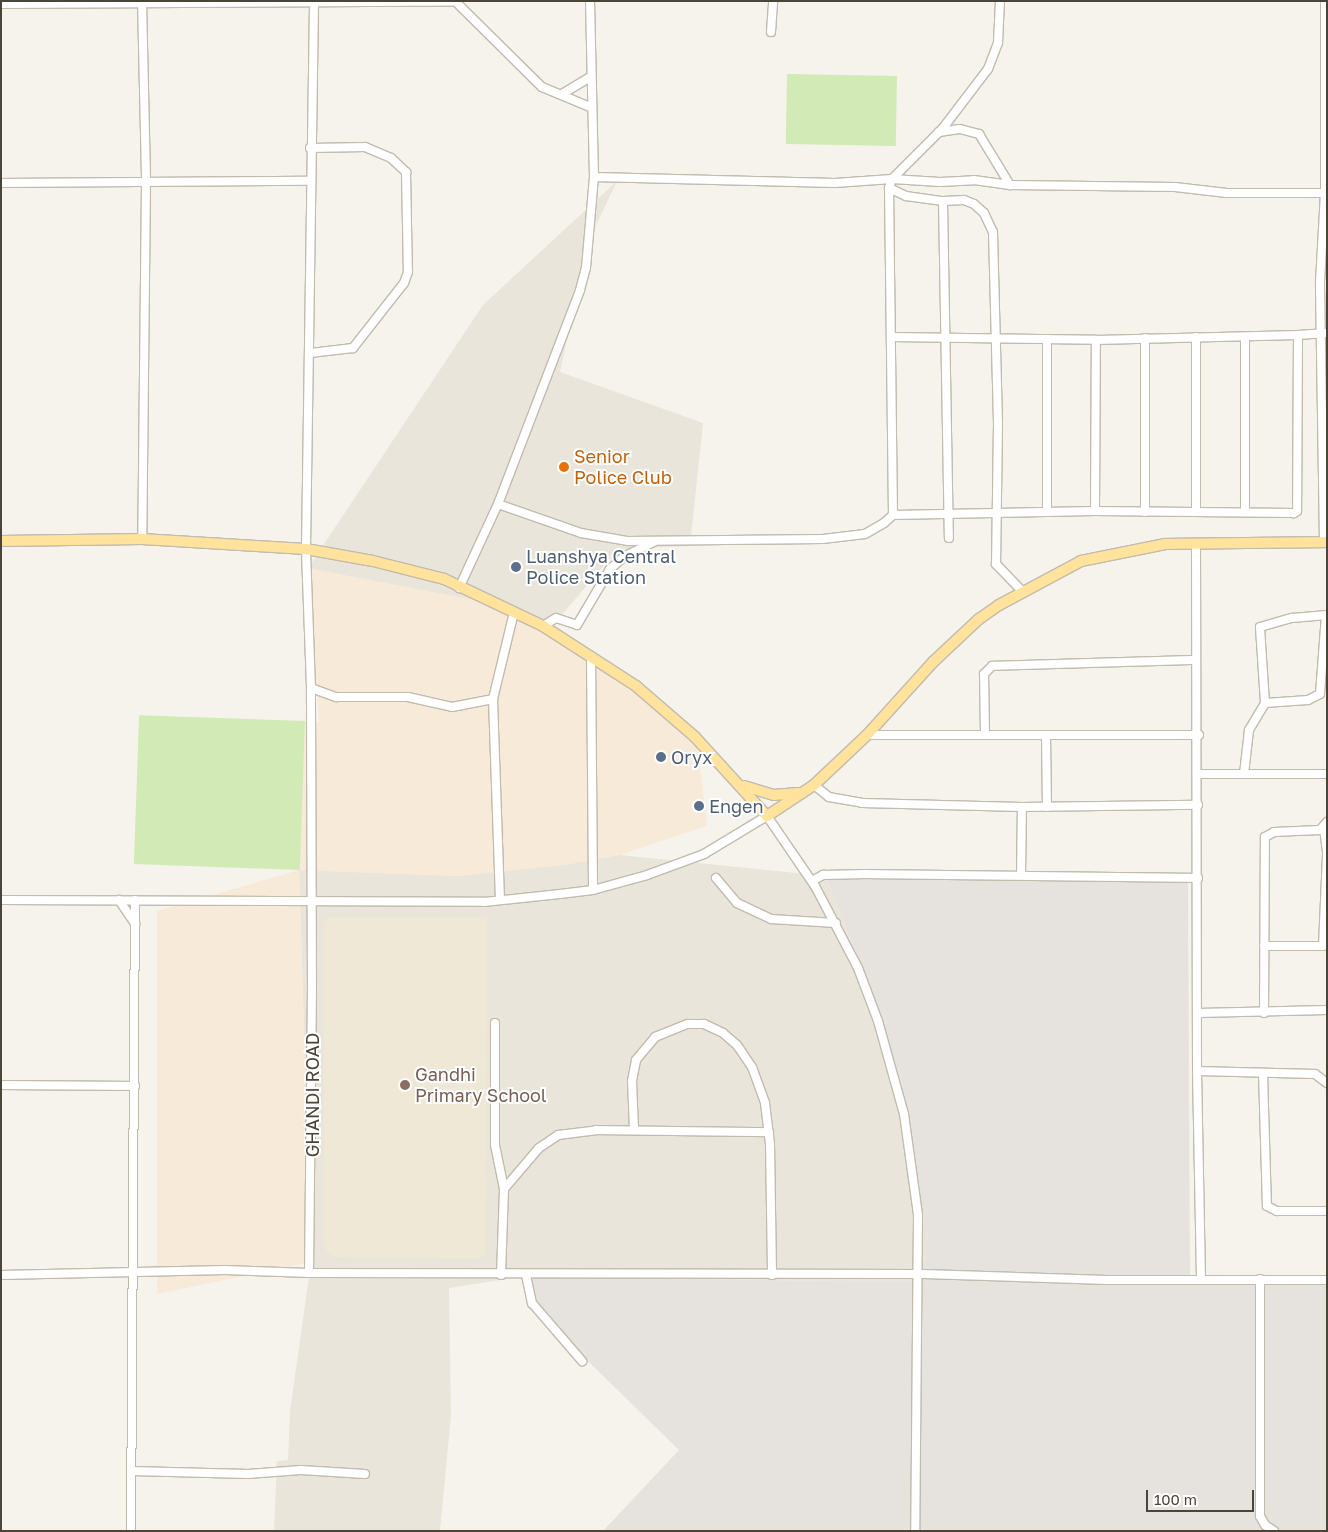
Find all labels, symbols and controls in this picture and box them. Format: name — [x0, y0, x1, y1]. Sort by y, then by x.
place label: Senior Police Club — [574, 446, 672, 488]
marker: Senior Police Club — [558, 461, 570, 473]
place label: Luanshya Central Police Station — [526, 546, 676, 588]
marker: Luanshya Central Police Station — [510, 561, 522, 573]
place label: Oryx — [671, 746, 712, 768]
marker: Oryx — [655, 751, 667, 763]
place label: Engen — [709, 795, 764, 817]
marker: Engen — [693, 800, 705, 812]
street label: GHANDI ROAD — [301, 1033, 323, 1157]
place label: Gandhi Primary School — [415, 1064, 547, 1106]
marker: Gandhi Primary School — [399, 1079, 411, 1091]
scale bar — [1148, 1480, 1256, 1512]
text: 100 m — [1154, 1490, 1197, 1508]

